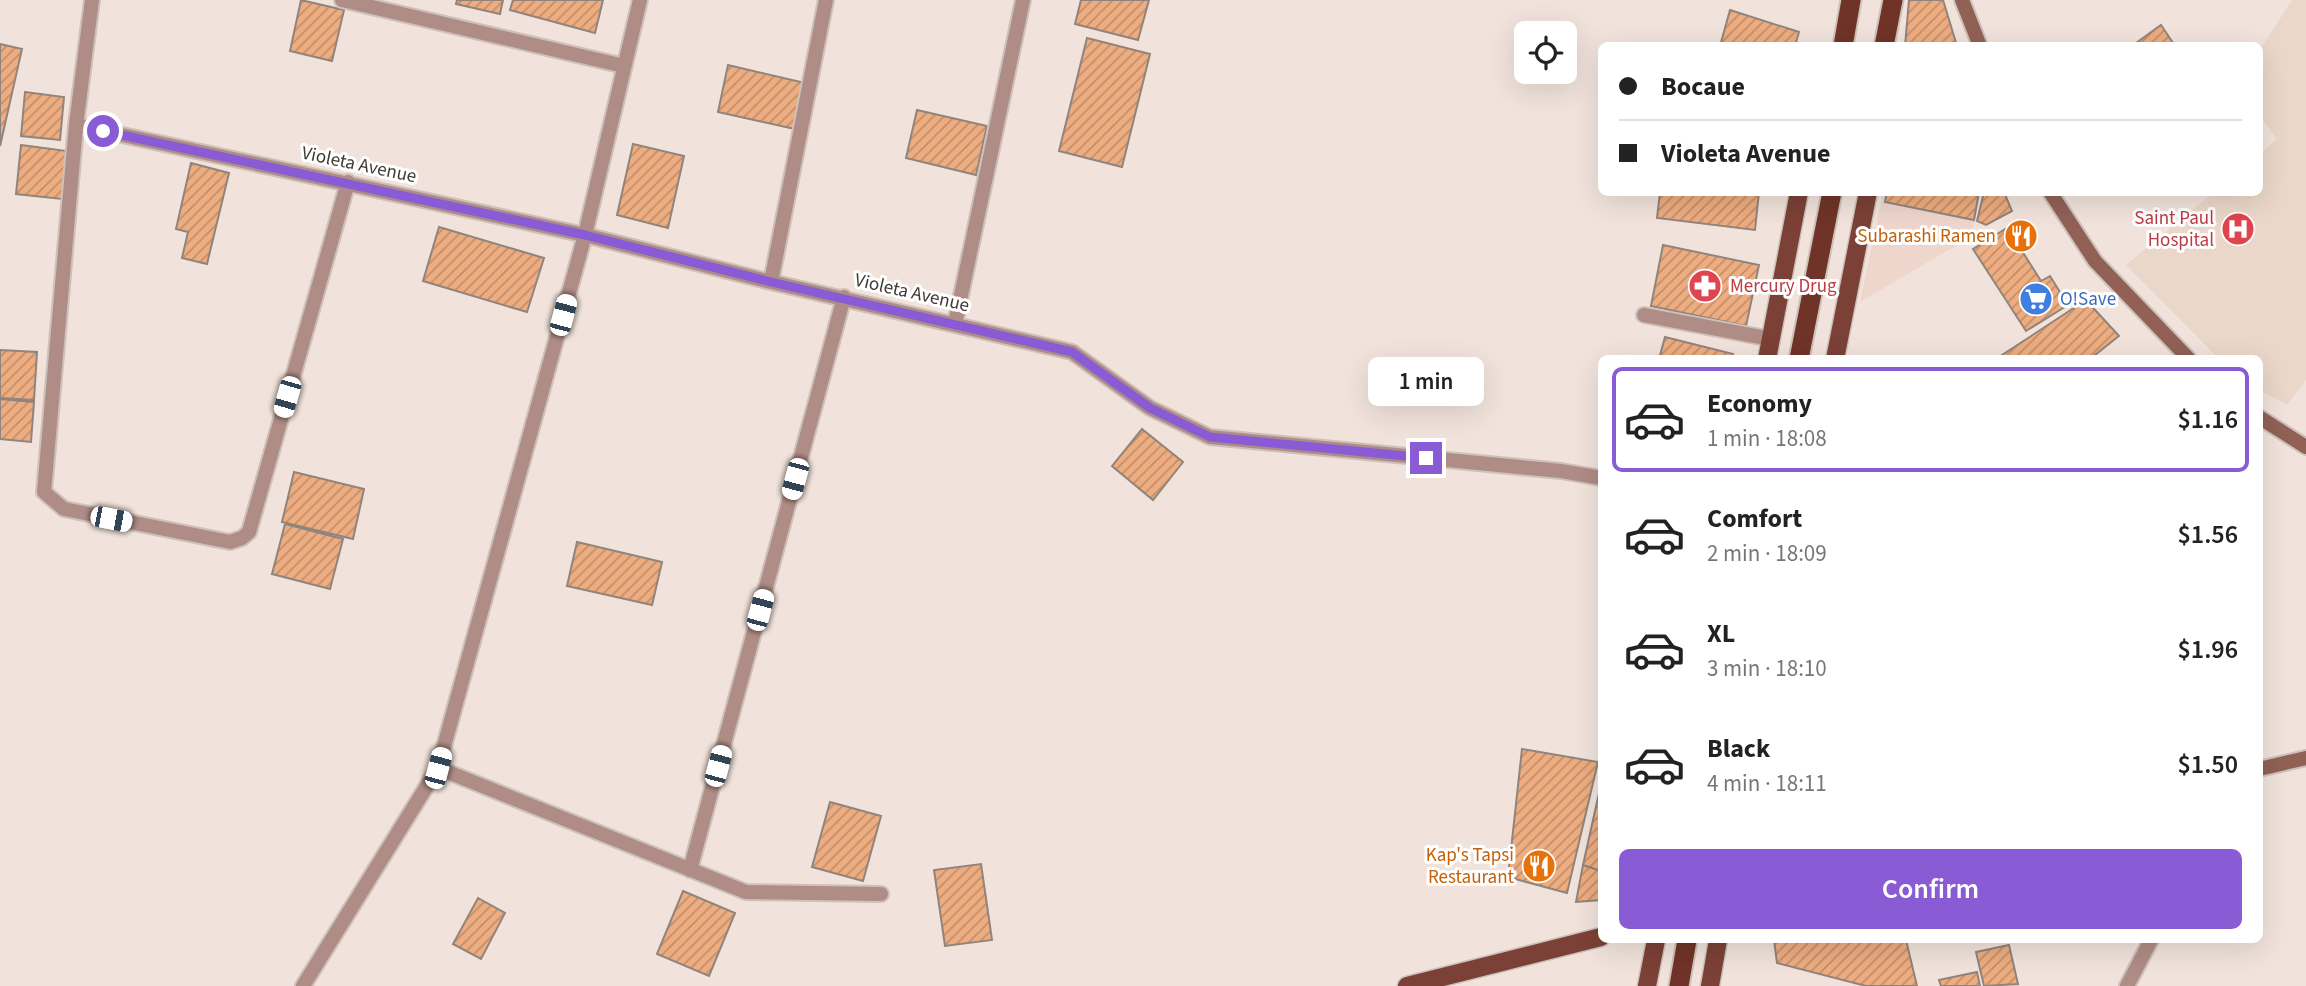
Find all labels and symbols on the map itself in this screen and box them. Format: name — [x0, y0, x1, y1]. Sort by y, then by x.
route start — [87, 115, 119, 147]
street label: Violeta Avenue — [299, 140, 419, 190]
place label: Saint Paul Hospital — [2134, 205, 2214, 254]
hospital icon: Saint Paul Hospital — [2219, 210, 2257, 248]
restaurant icon: Subarashi Ramen — [2002, 217, 2040, 255]
place label: Subarashi Ramen — [1857, 223, 1996, 250]
street label: Violeta Avenue — [852, 267, 972, 319]
pharmacy icon: Mercury Drug — [1686, 267, 1724, 305]
place label: Mercury Drug — [1730, 273, 1837, 300]
supermarket icon: O!Save — [2017, 280, 2055, 318]
place label: O!Save — [2060, 286, 2116, 313]
car — [548, 292, 579, 338]
callout: 1 min — [1368, 356, 1484, 406]
car — [272, 374, 303, 420]
route end — [1410, 442, 1442, 474]
car — [780, 456, 811, 502]
car — [89, 505, 134, 533]
car — [745, 587, 776, 633]
car — [703, 743, 734, 789]
car — [423, 745, 454, 791]
place label: Kap's Tapsi Restaurant — [1426, 842, 1515, 891]
restaurant icon: Kap's Tapsi Restaurant — [1520, 847, 1558, 885]

